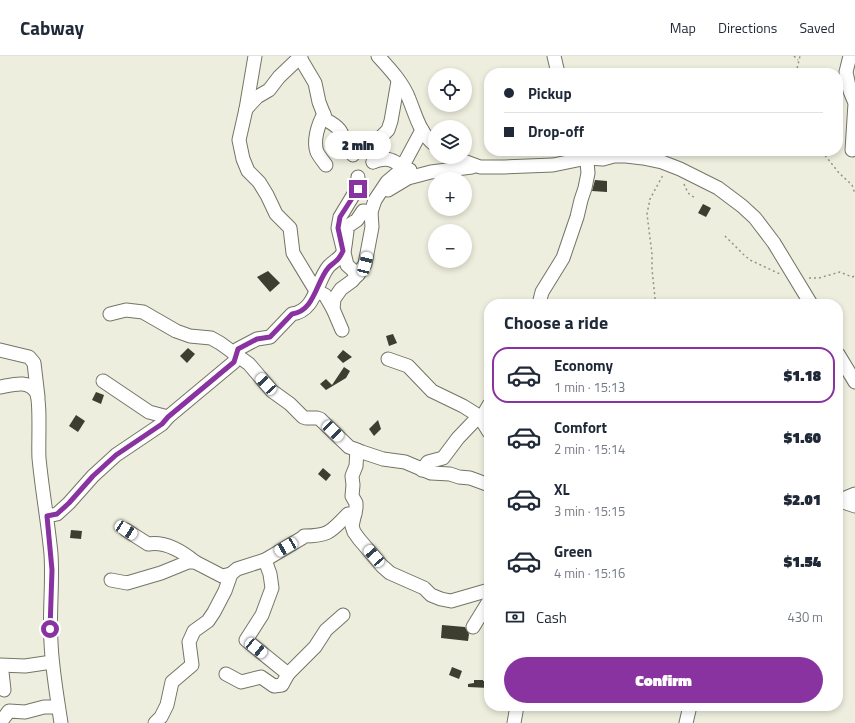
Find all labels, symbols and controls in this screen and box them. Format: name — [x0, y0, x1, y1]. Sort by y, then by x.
text: Cabway — [20, 13, 84, 42]
text: Map — [670, 17, 696, 38]
text: Directions — [718, 17, 777, 38]
text: Saved — [799, 17, 835, 38]
map controls — [428, 68, 472, 268]
button: locate — [428, 68, 472, 112]
text: Pickup — [528, 82, 572, 105]
button: layers — [428, 120, 472, 164]
text: Drop-off — [528, 120, 584, 143]
callout: 2 min — [325, 131, 391, 159]
text: 2 min — [342, 135, 374, 155]
button: + — [428, 172, 472, 216]
route end — [349, 180, 367, 198]
button: − — [428, 224, 472, 268]
car — [356, 251, 374, 277]
text: Choose a ride — [504, 309, 608, 336]
text: Economy — [554, 354, 613, 377]
icon: car — [506, 357, 542, 393]
text: $1.18 — [784, 364, 821, 387]
car — [253, 371, 279, 397]
text: 1 min · 15:13 — [554, 377, 625, 397]
text: Comfort — [554, 416, 607, 439]
car — [320, 418, 346, 444]
icon: car — [506, 419, 542, 455]
text: $1.60 — [784, 426, 821, 449]
text: 2 min · 15:14 — [554, 439, 625, 459]
text: XL — [554, 478, 570, 501]
icon: car — [506, 481, 542, 517]
text: $2.01 — [784, 488, 821, 511]
text: 3 min · 15:15 — [554, 501, 625, 521]
car — [113, 518, 139, 542]
car — [273, 536, 299, 558]
text: Green — [554, 540, 592, 563]
car — [362, 543, 386, 569]
icon: car — [506, 543, 542, 579]
text: $1.54 — [784, 550, 821, 573]
text: 4 min · 15:16 — [554, 563, 625, 583]
icon: cash — [504, 606, 526, 628]
text: Cash — [536, 606, 567, 629]
text: 430 m — [787, 607, 823, 627]
route start — [41, 620, 59, 638]
car — [243, 636, 269, 660]
button: Confirm — [504, 657, 823, 703]

